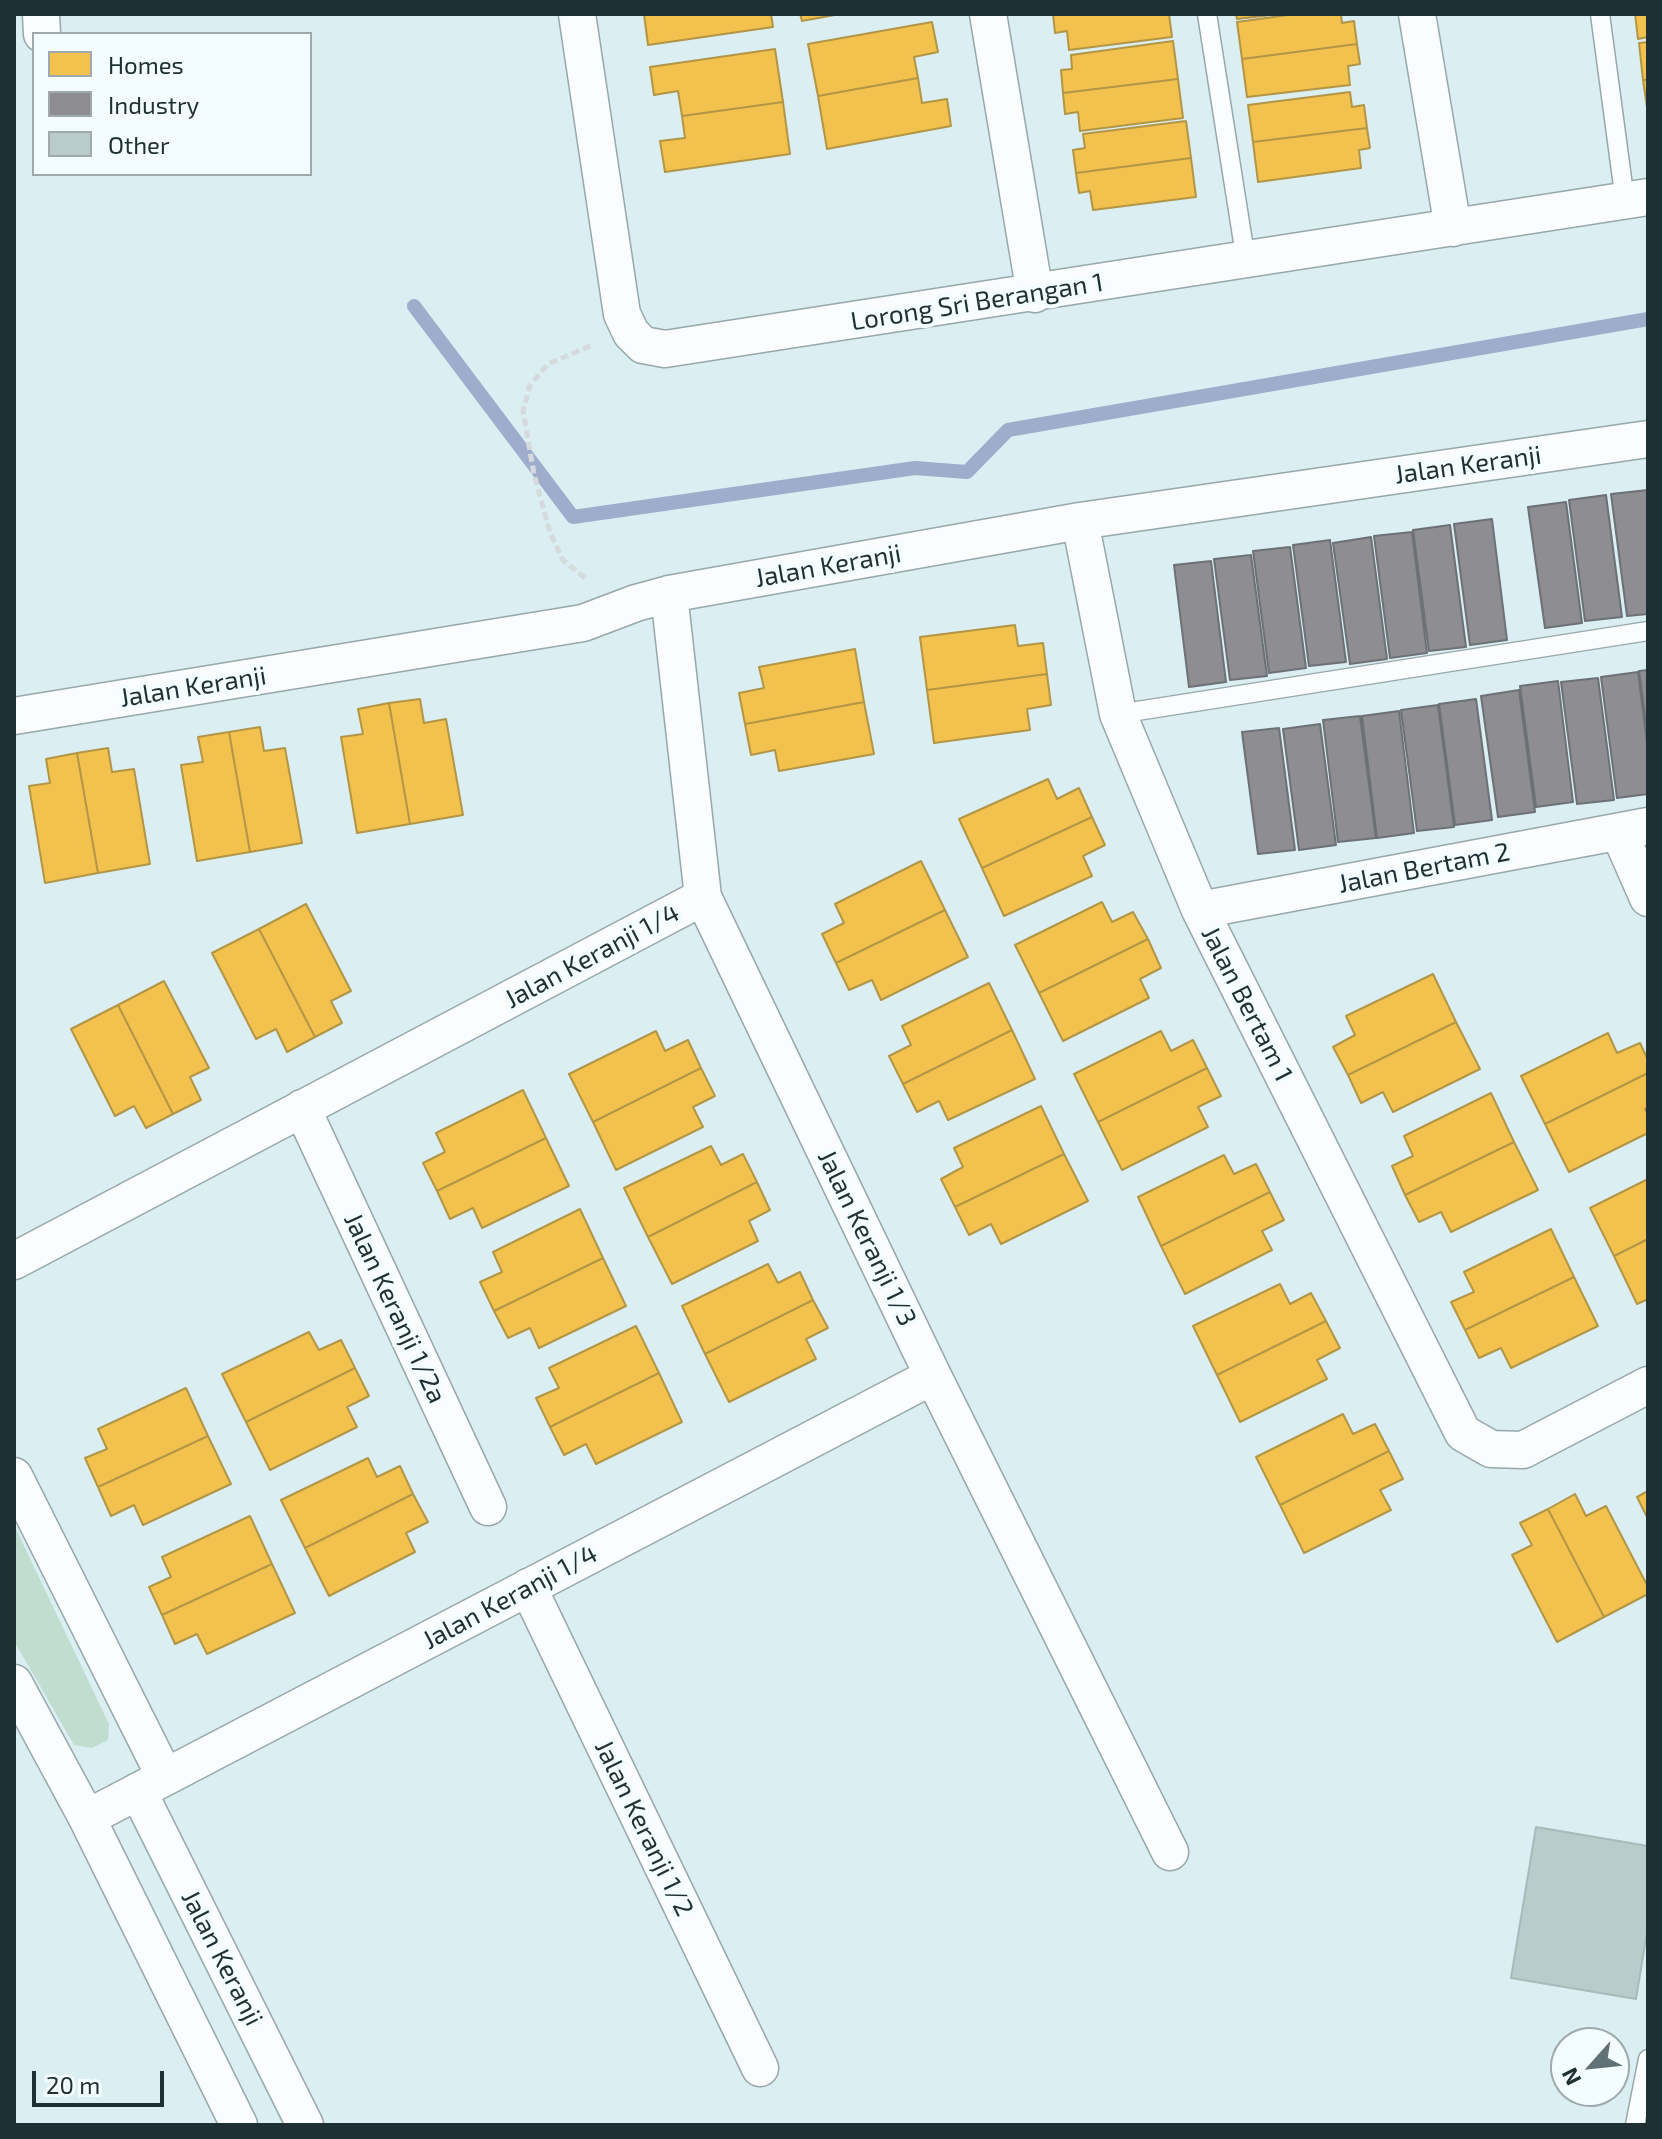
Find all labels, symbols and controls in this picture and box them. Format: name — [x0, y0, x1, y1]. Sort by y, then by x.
legend — [32, 32, 312, 176]
text: Homes — [108, 50, 184, 79]
text: Industry — [108, 90, 199, 119]
text: Other — [108, 130, 170, 159]
street label: Lorong Sri Berangan 1 — [848, 267, 1106, 337]
street label: Jalan Keranji — [1393, 439, 1543, 491]
street label: Jalan Keranji — [753, 538, 903, 594]
street label: Jalan Keranji — [118, 660, 268, 714]
street label: Jalan Bertam 2 — [1336, 836, 1512, 900]
street label: Jalan Keranji 1/4 — [499, 897, 685, 1015]
street label: Jalan Bertam 1 — [1195, 921, 1299, 1087]
street label: Jalan Keranji 1/3 — [811, 1145, 923, 1331]
street label: Jalan Keranji 1/2a — [337, 1208, 453, 1408]
street label: Jalan Keranji 1/4 — [417, 1538, 603, 1656]
street label: Jalan Keranji 1/2 — [588, 1735, 700, 1921]
street label: Jalan Keranji — [175, 1885, 269, 2031]
north arrow — [1550, 2027, 1630, 2107]
scale bar — [36, 2055, 168, 2105]
text: N — [1555, 2064, 1586, 2090]
text: 20 m — [46, 2070, 100, 2099]

